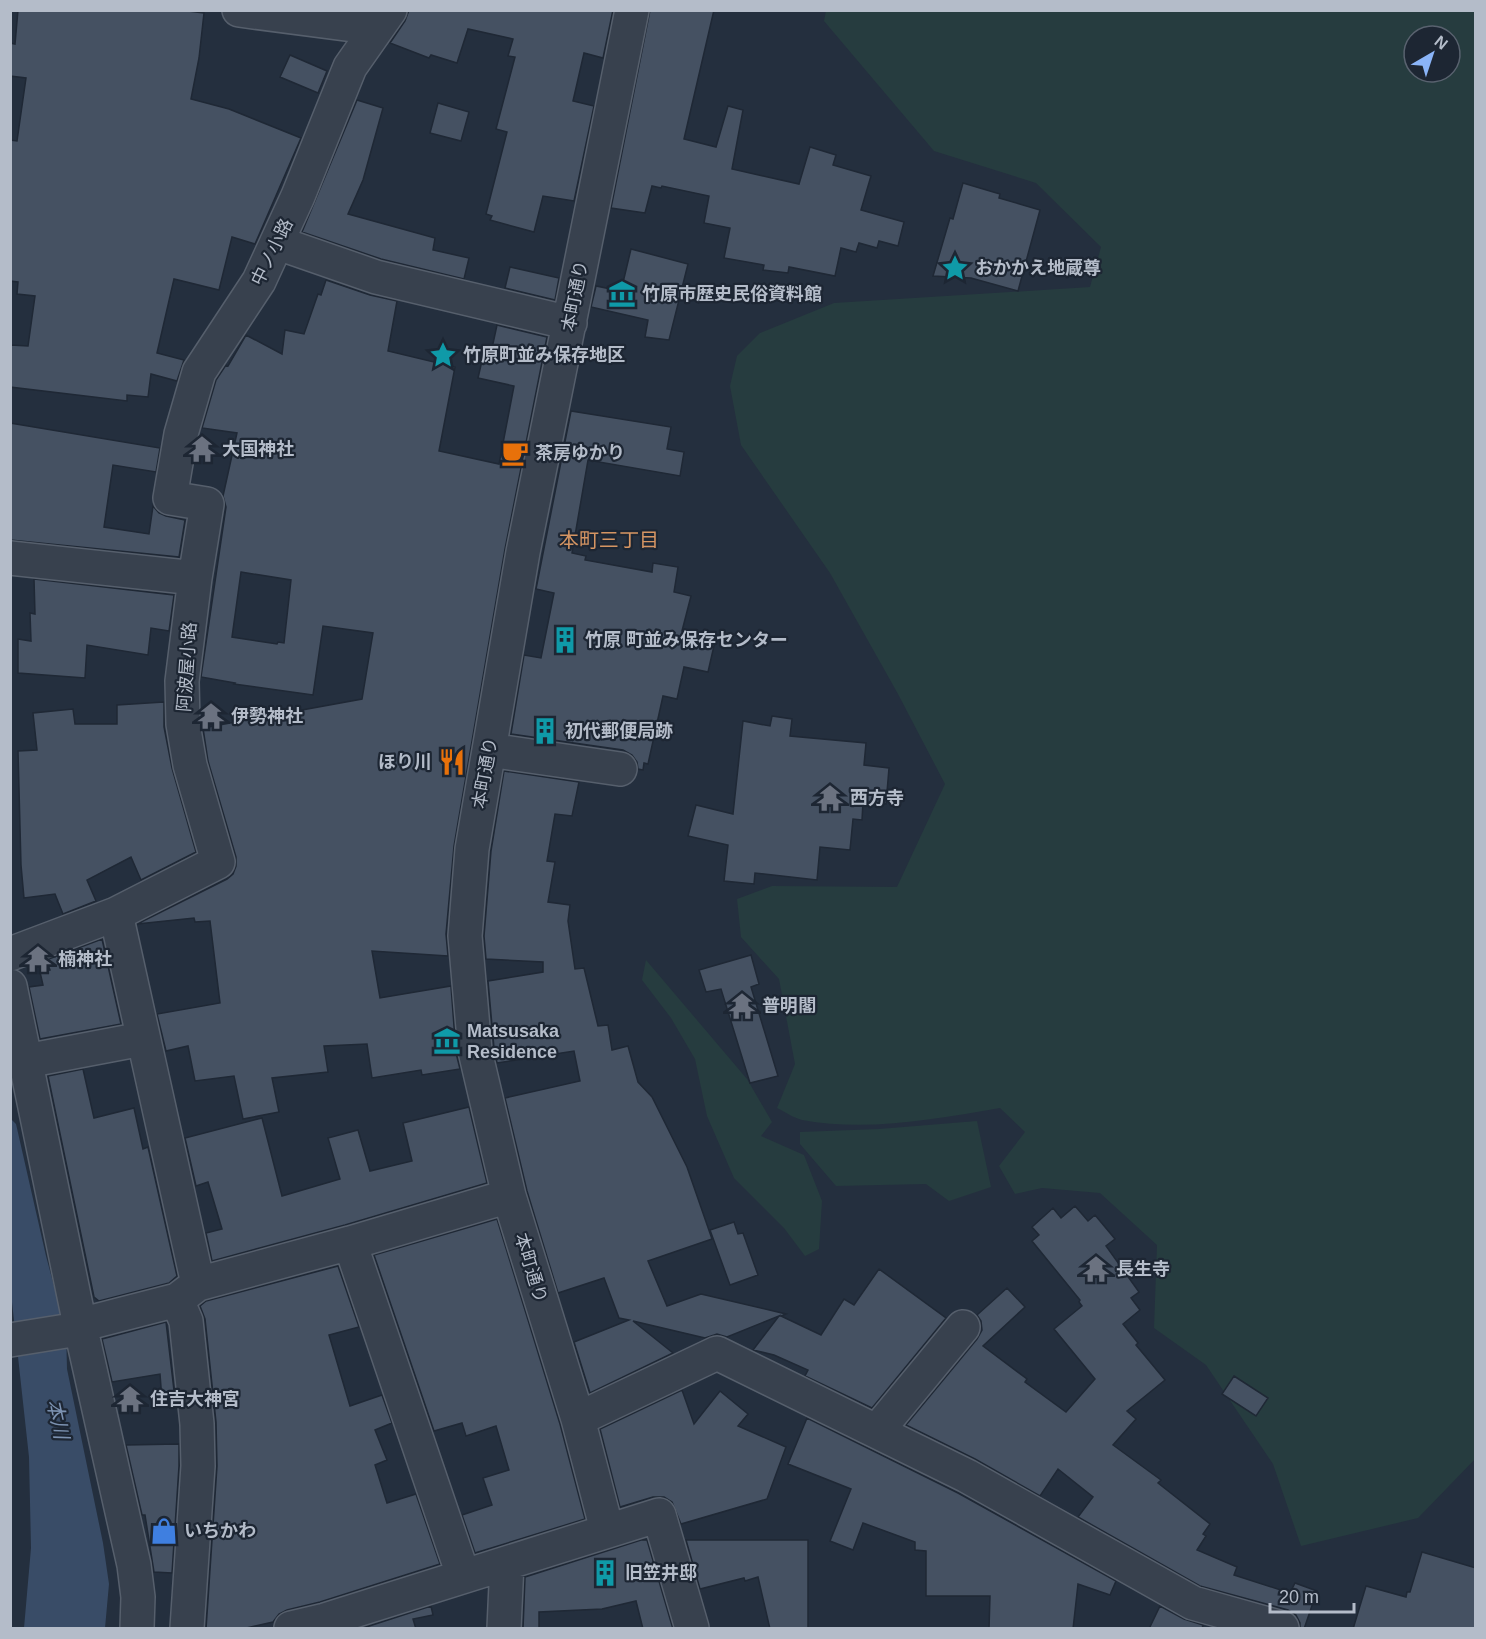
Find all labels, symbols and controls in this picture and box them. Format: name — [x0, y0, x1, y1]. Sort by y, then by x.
north arrow — [1402, 24, 1462, 84]
text: N — [1431, 32, 1451, 53]
street label: 中ノ小路 — [247, 215, 297, 289]
place icon: おかかえ地蔵尊 — [940, 253, 970, 283]
place label: おかかえ地蔵尊 — [975, 258, 1101, 278]
street label: 本町通り — [558, 259, 592, 333]
museum icon: 竹原市歴史民俗資料館 — [607, 279, 637, 309]
place label: 竹原市歴史民俗資料館 — [642, 284, 822, 304]
place icon: 竹原町並み保存地区 — [428, 340, 458, 370]
place label: 竹原町並み保存地区 — [463, 345, 625, 365]
temple icon: 大国神社 — [187, 434, 217, 464]
cafe icon: 茶房ゆかり — [500, 438, 530, 468]
place label: 大国神社 — [222, 439, 294, 459]
place label: 茶房ゆかり — [535, 443, 625, 463]
district label: 本町三丁目 — [559, 529, 659, 551]
street label: 阿波屋小路 — [174, 621, 200, 713]
building icon: 竹原 町並み保存センター — [550, 625, 580, 655]
place label: 竹原 町並み保存センター — [585, 630, 788, 650]
temple icon: 伊勢神社 — [196, 701, 226, 731]
place label: 伊勢神社 — [231, 706, 303, 726]
building icon: 初代郵便局跡 — [530, 716, 560, 746]
place label: 初代郵便局跡 — [565, 721, 673, 741]
street label: 本町通り — [469, 736, 501, 810]
restaurant icon: ほり川 — [437, 747, 467, 777]
place label: ほり川 — [378, 752, 432, 772]
temple icon: 西方寺 — [815, 783, 845, 813]
place label: 西方寺 — [850, 788, 904, 808]
temple icon: 楠神社 — [23, 944, 53, 974]
place label: 楠神社 — [58, 949, 112, 969]
temple icon: 普明閣 — [727, 991, 757, 1021]
place label: 普明閣 — [762, 996, 816, 1016]
place label: Matsusaka Residence — [467, 1021, 560, 1062]
museum icon: Matsusaka Residence — [432, 1026, 462, 1056]
street label: 本町通り — [511, 1231, 551, 1305]
temple icon: 長生寺 — [1081, 1254, 1111, 1284]
place label: 長生寺 — [1116, 1259, 1170, 1279]
temple icon: 住吉大神宮 — [115, 1384, 145, 1414]
place label: 住吉大神宮 — [150, 1389, 240, 1409]
water label: 本川 — [43, 1397, 73, 1443]
shop icon: いちかわ — [149, 1516, 179, 1546]
place label: いちかわ — [184, 1521, 256, 1541]
building icon: 旧笠井邸 — [590, 1558, 620, 1588]
place label: 旧笠井邸 — [625, 1563, 697, 1583]
scale bar — [1270, 1576, 1354, 1614]
text: 20 m — [1279, 1587, 1319, 1607]

